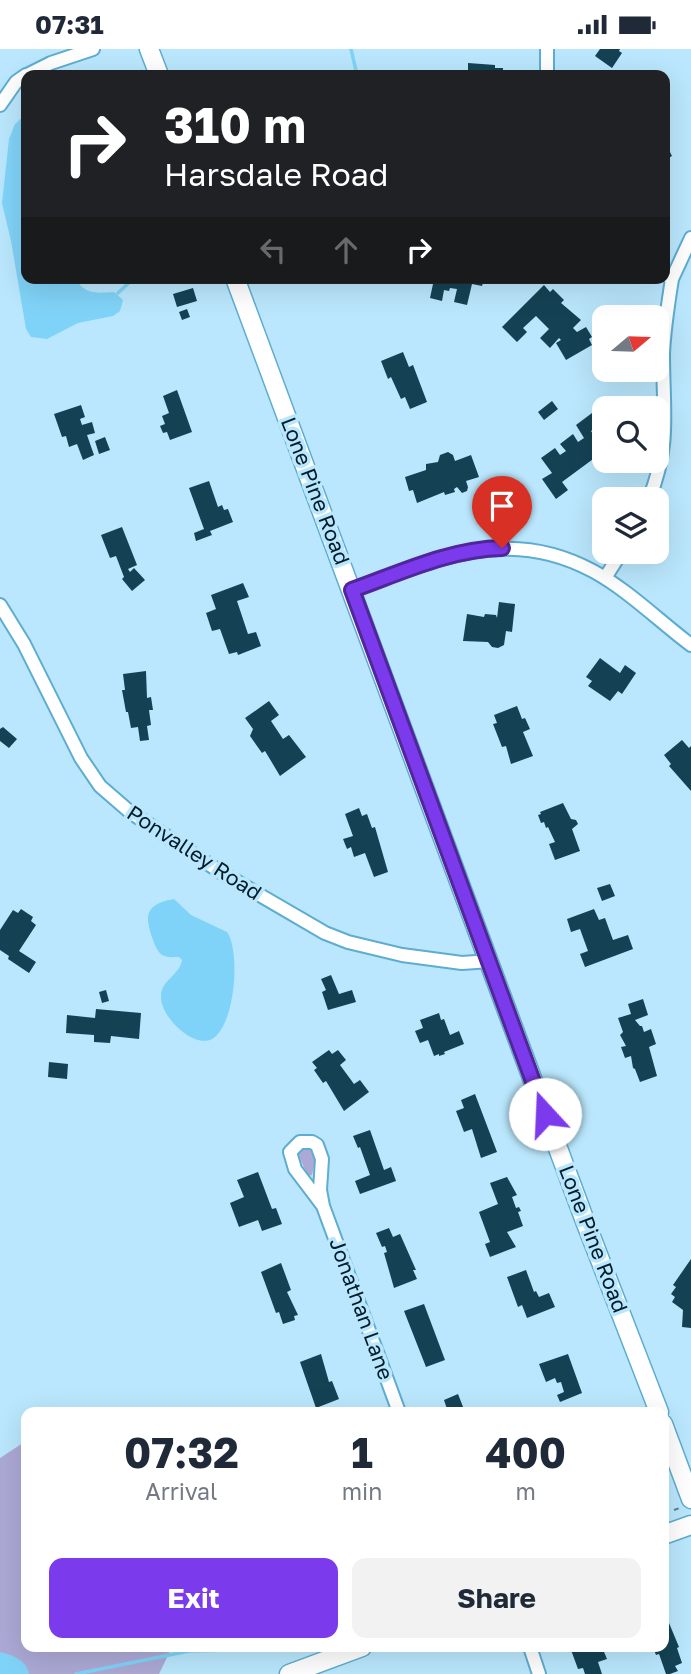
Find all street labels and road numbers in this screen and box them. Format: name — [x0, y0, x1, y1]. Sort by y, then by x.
street label: Lone Pine Road — [276, 413, 356, 568]
street label: Ponvalley Road — [122, 799, 267, 905]
street label: Lone Pine Road — [554, 1161, 634, 1316]
street label: Jonathan Lane — [324, 1234, 400, 1383]

